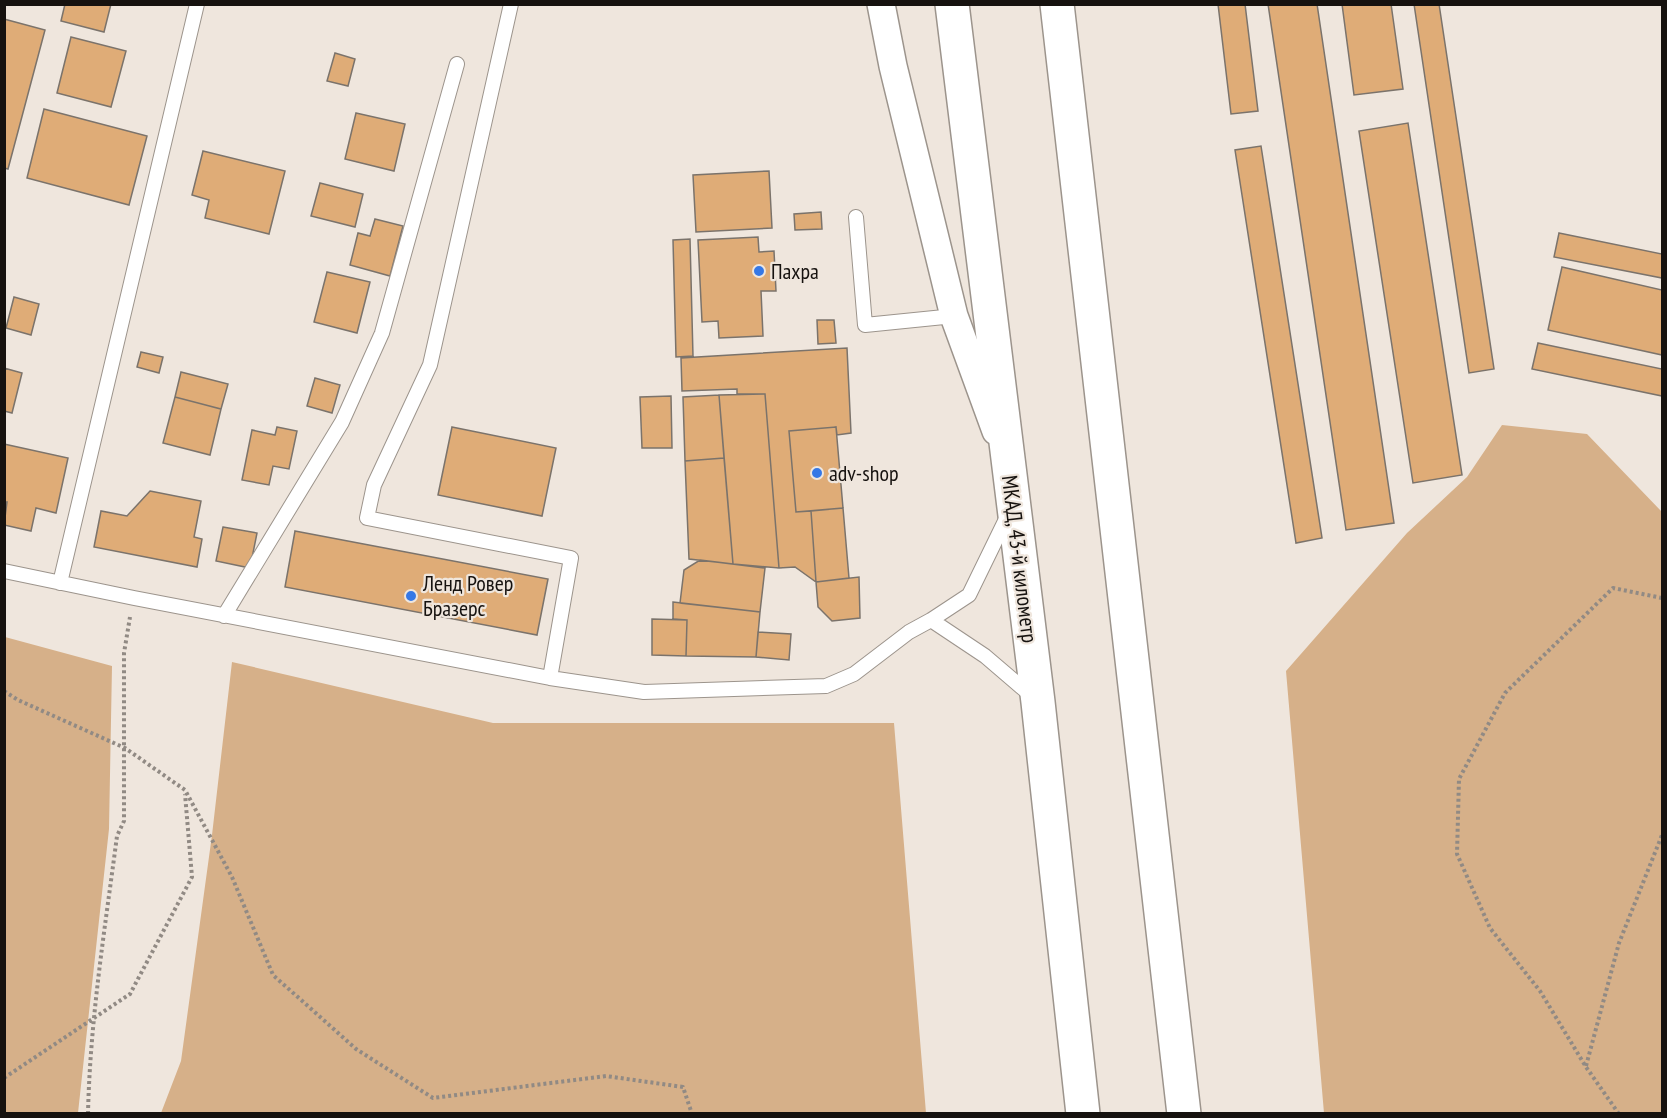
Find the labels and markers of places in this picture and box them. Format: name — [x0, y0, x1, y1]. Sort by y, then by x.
place label: Пахра — [771, 257, 819, 285]
marker: Пахра — [752, 264, 766, 278]
place label: adv-shop — [829, 459, 898, 487]
marker: adv-shop — [810, 466, 824, 480]
place label: Ленд Ровер Бразерс — [422, 569, 513, 622]
marker: Ленд Ровер Бразерс — [404, 589, 418, 603]

